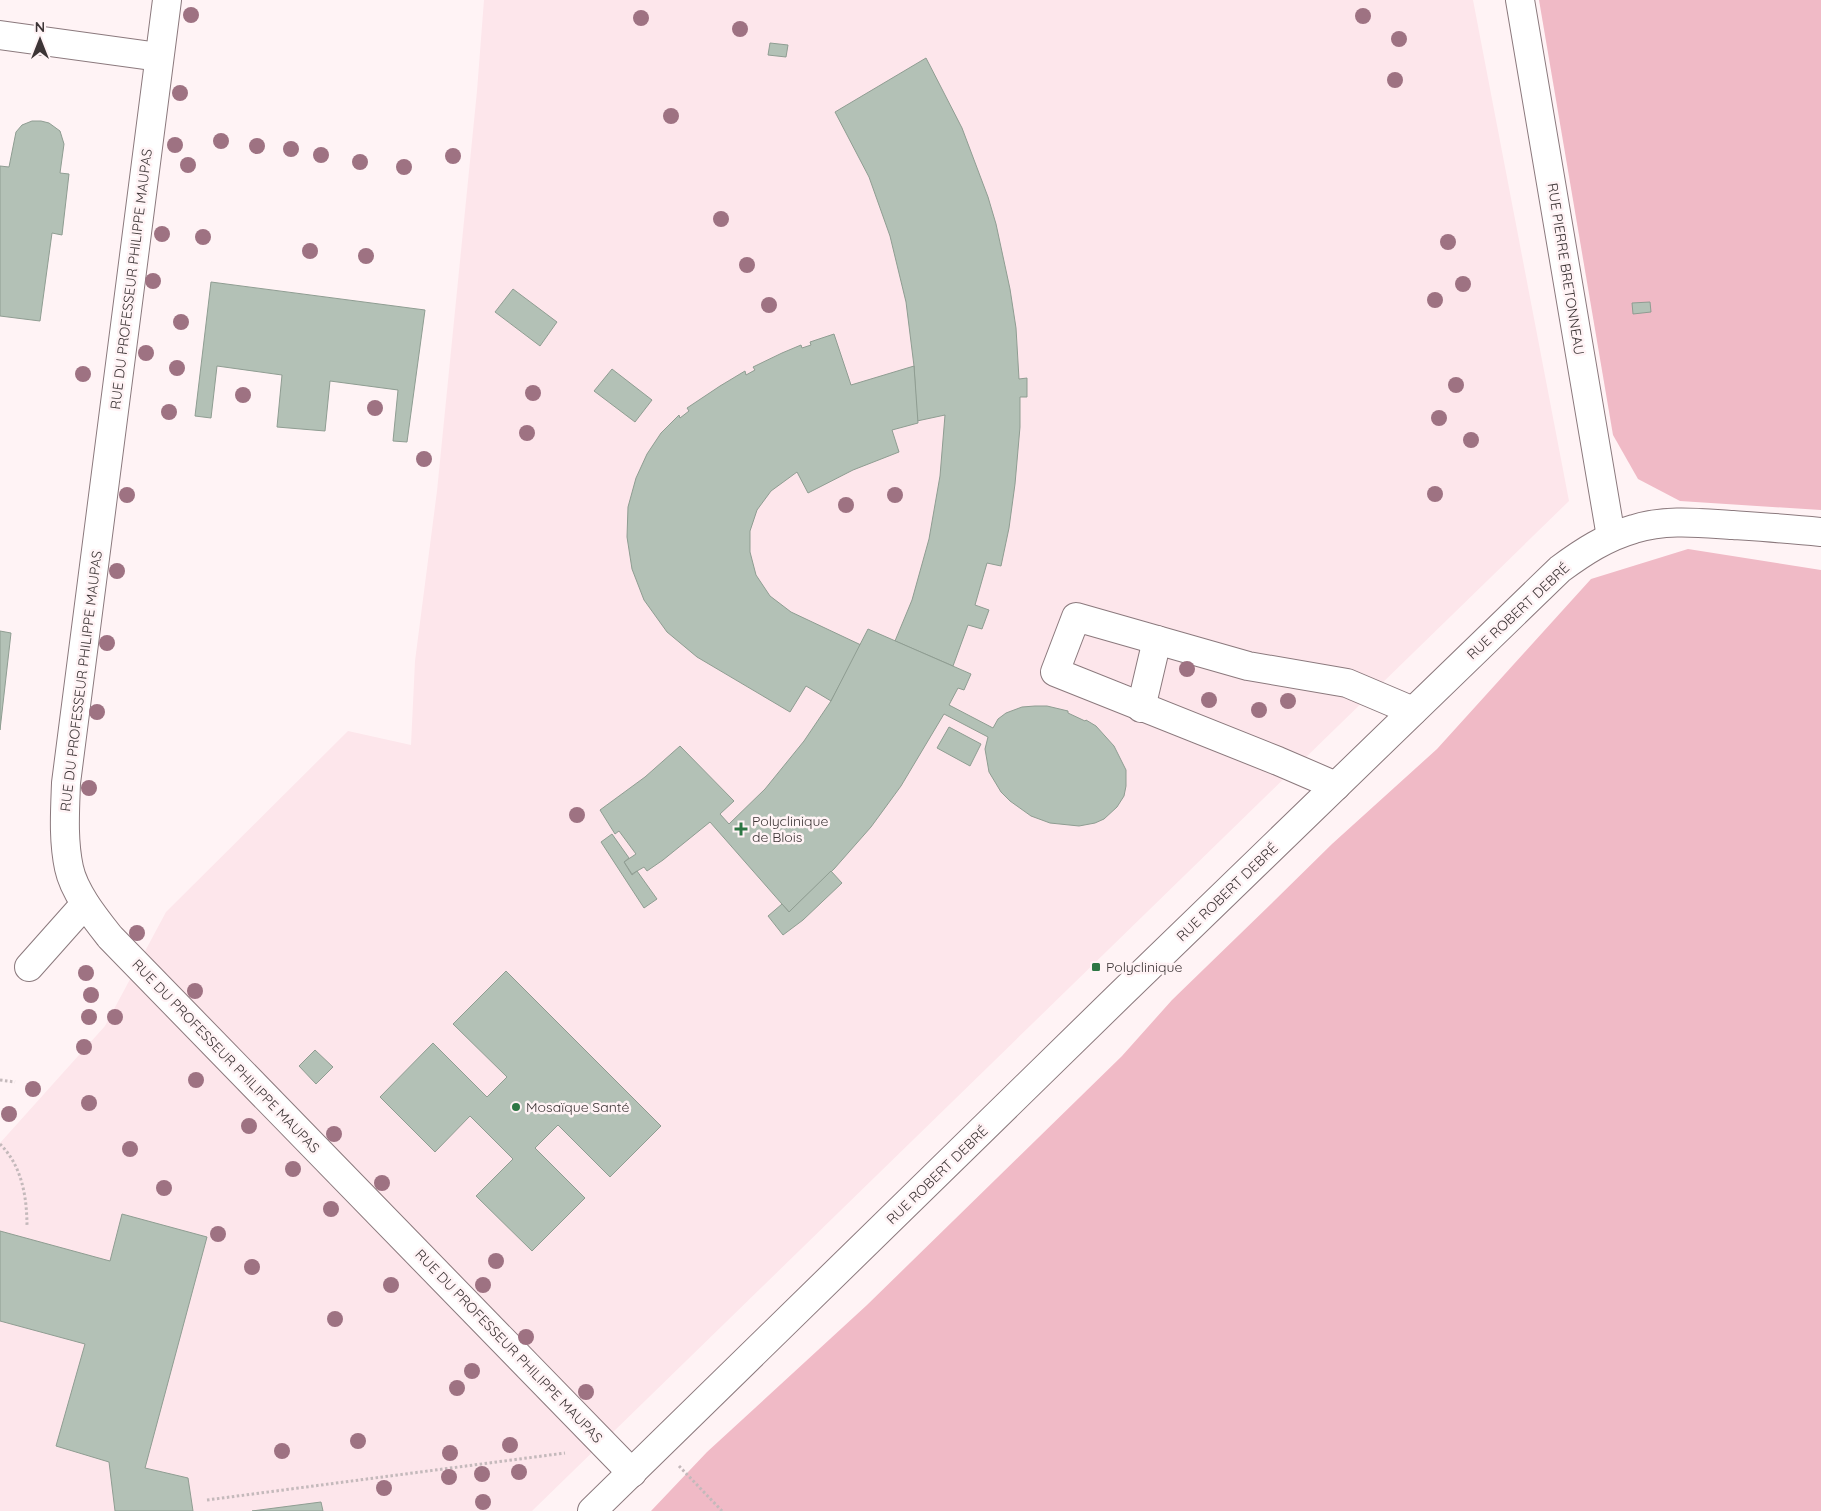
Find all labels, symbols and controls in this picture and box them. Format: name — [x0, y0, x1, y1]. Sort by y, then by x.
north arrow — [15, 15, 65, 65]
text: N — [35, 18, 45, 36]
street label: RUE DU PROFESSEUR PHILIPPE MAUPAS — [106, 147, 156, 410]
street label: RUE PIERRE BRETONNEAU — [1544, 182, 1588, 356]
street label: RUE DU PROFESSEUR PHILIPPE MAUPAS — [56, 549, 106, 812]
street label: RUE ROBERT DEBRÉ — [1463, 559, 1573, 663]
place label: Polyclinique de Blois — [752, 812, 829, 846]
marker: Polyclinique de Blois — [734, 822, 748, 836]
street label: RUE ROBERT DEBRÉ — [1173, 839, 1281, 945]
street label: RUE DU PROFESSEUR PHILIPPE MAUPAS — [128, 955, 324, 1157]
place label: Polyclinique — [1106, 958, 1183, 976]
marker: Polyclinique — [1090, 961, 1102, 973]
place label: Mosaïque Santé — [526, 1098, 629, 1116]
marker: Mosaïque Santé — [510, 1101, 522, 1113]
street label: RUE ROBERT DEBRÉ — [883, 1122, 991, 1228]
street label: RUE DU PROFESSEUR PHILIPPE MAUPAS — [411, 1245, 607, 1447]

